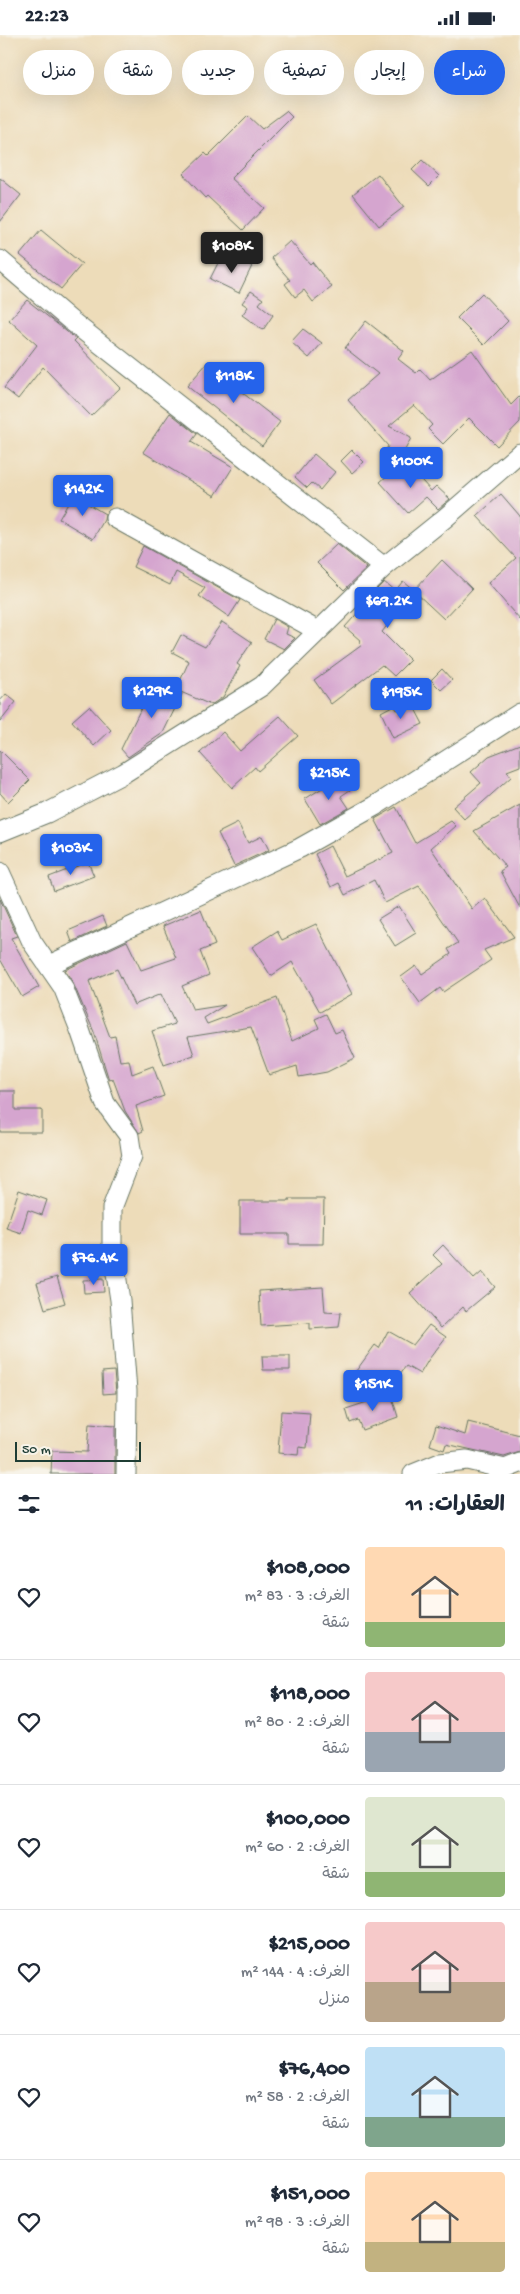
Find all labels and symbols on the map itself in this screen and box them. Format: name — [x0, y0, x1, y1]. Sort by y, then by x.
pin: $108K — [197, 231, 267, 274]
pin: $118K — [199, 361, 269, 404]
pin: $100K — [376, 447, 446, 489]
pin: $142K — [48, 475, 118, 517]
pin: $69.2K — [347, 587, 429, 629]
pin: $129K — [117, 677, 187, 719]
pin: $195K — [366, 677, 436, 720]
pin: $215K — [294, 759, 364, 801]
pin: $103K — [36, 833, 106, 876]
pin: $76.4K — [53, 1243, 135, 1286]
pin: $151K — [338, 1369, 408, 1412]
scale bar — [15, 1439, 141, 1462]

